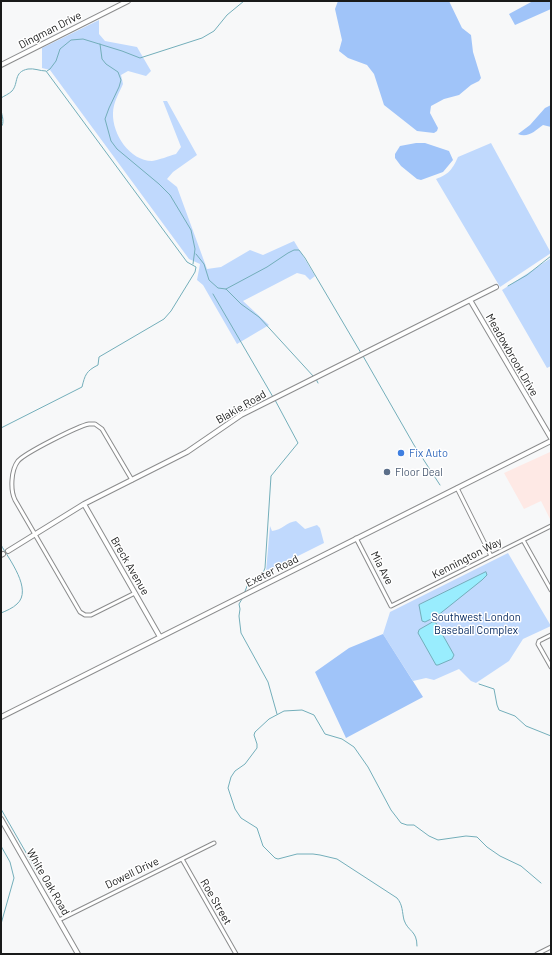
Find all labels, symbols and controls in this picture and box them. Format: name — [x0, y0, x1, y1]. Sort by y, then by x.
street label: Dingman Drive — [16, 9, 84, 51]
street label: Meadowbrook Drive — [483, 311, 541, 399]
street label: Blakie Road — [214, 387, 268, 427]
place label: Fix Auto — [409, 446, 448, 460]
marker: Fix Auto — [396, 448, 406, 458]
place label: Floor Deal — [395, 465, 443, 479]
marker: Floor Deal — [382, 467, 392, 477]
street label: Breck Avenue — [108, 535, 152, 597]
street label: Kennington Way — [430, 535, 504, 581]
street label: Mia Ave — [368, 549, 396, 587]
street label: Exeter Road — [243, 552, 301, 590]
park label: Southwest London Baseball Complex — [431, 610, 521, 636]
street label: White Oak Road — [24, 846, 72, 918]
street label: Dowell Drive — [103, 854, 161, 892]
street label: Roe Street — [198, 877, 234, 927]

